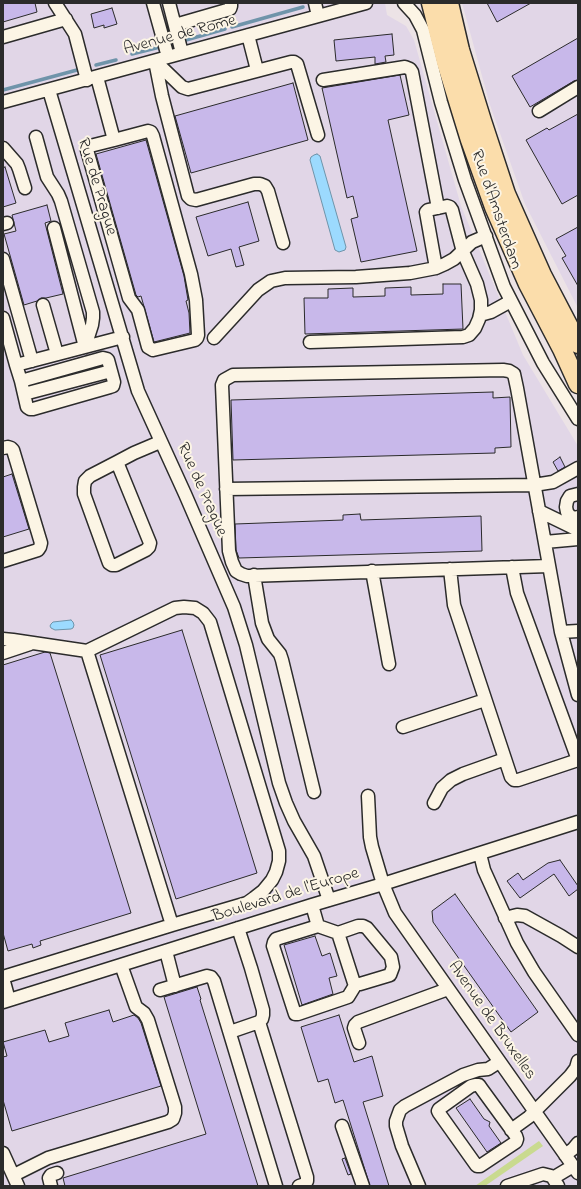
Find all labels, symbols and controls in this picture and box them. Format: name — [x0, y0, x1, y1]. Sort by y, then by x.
street label: Avenue de Rome — [122, 11, 238, 61]
street label: Rue de Prague — [72, 136, 120, 238]
street label: Rue d'Amsterdam — [465, 148, 525, 272]
street label: Rue de Prague — [171, 440, 231, 540]
street label: Boulevard de l'Europe — [210, 864, 362, 928]
street label: Avenue de Bruxelles — [442, 958, 540, 1084]

